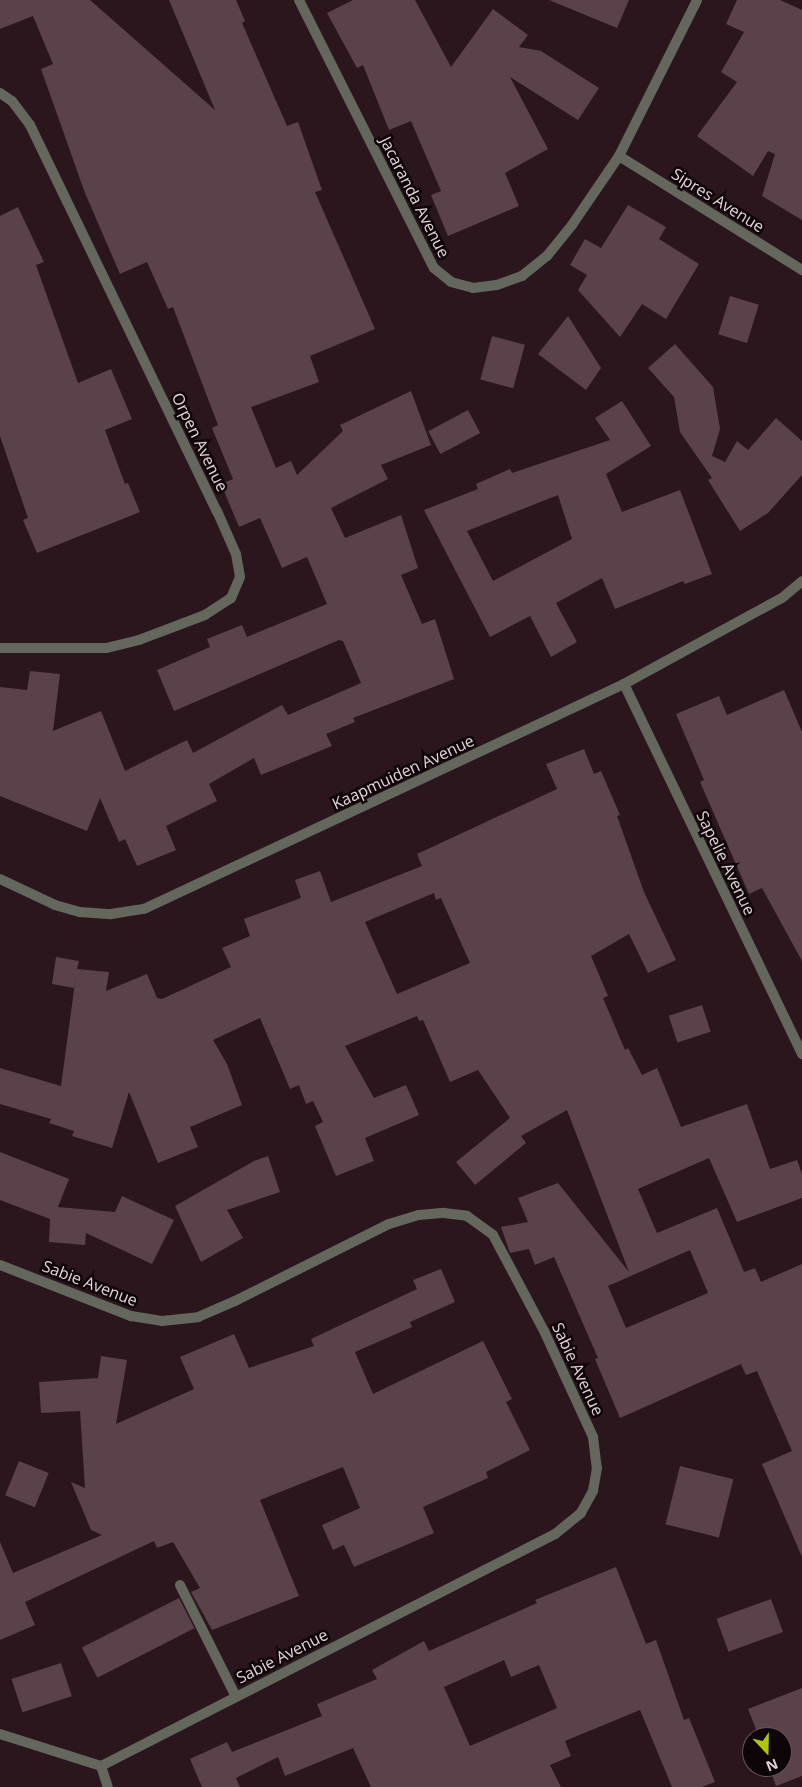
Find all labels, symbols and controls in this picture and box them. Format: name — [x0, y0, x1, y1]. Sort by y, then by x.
street label: Jacaranda Avenue — [376, 133, 454, 261]
street label: Sipres Avenue — [668, 164, 768, 236]
street label: Orpen Avenue — [168, 390, 232, 494]
street label: Kaapmuiden Avenue — [329, 731, 477, 813]
street label: Sapelie Avenue — [693, 808, 759, 918]
street label: Sabie Avenue — [40, 1256, 140, 1310]
street label: Sabie Avenue — [548, 1319, 608, 1419]
street label: Sabie Avenue — [233, 1625, 331, 1687]
north arrow — [742, 1727, 792, 1777]
text: N — [763, 1755, 781, 1776]

